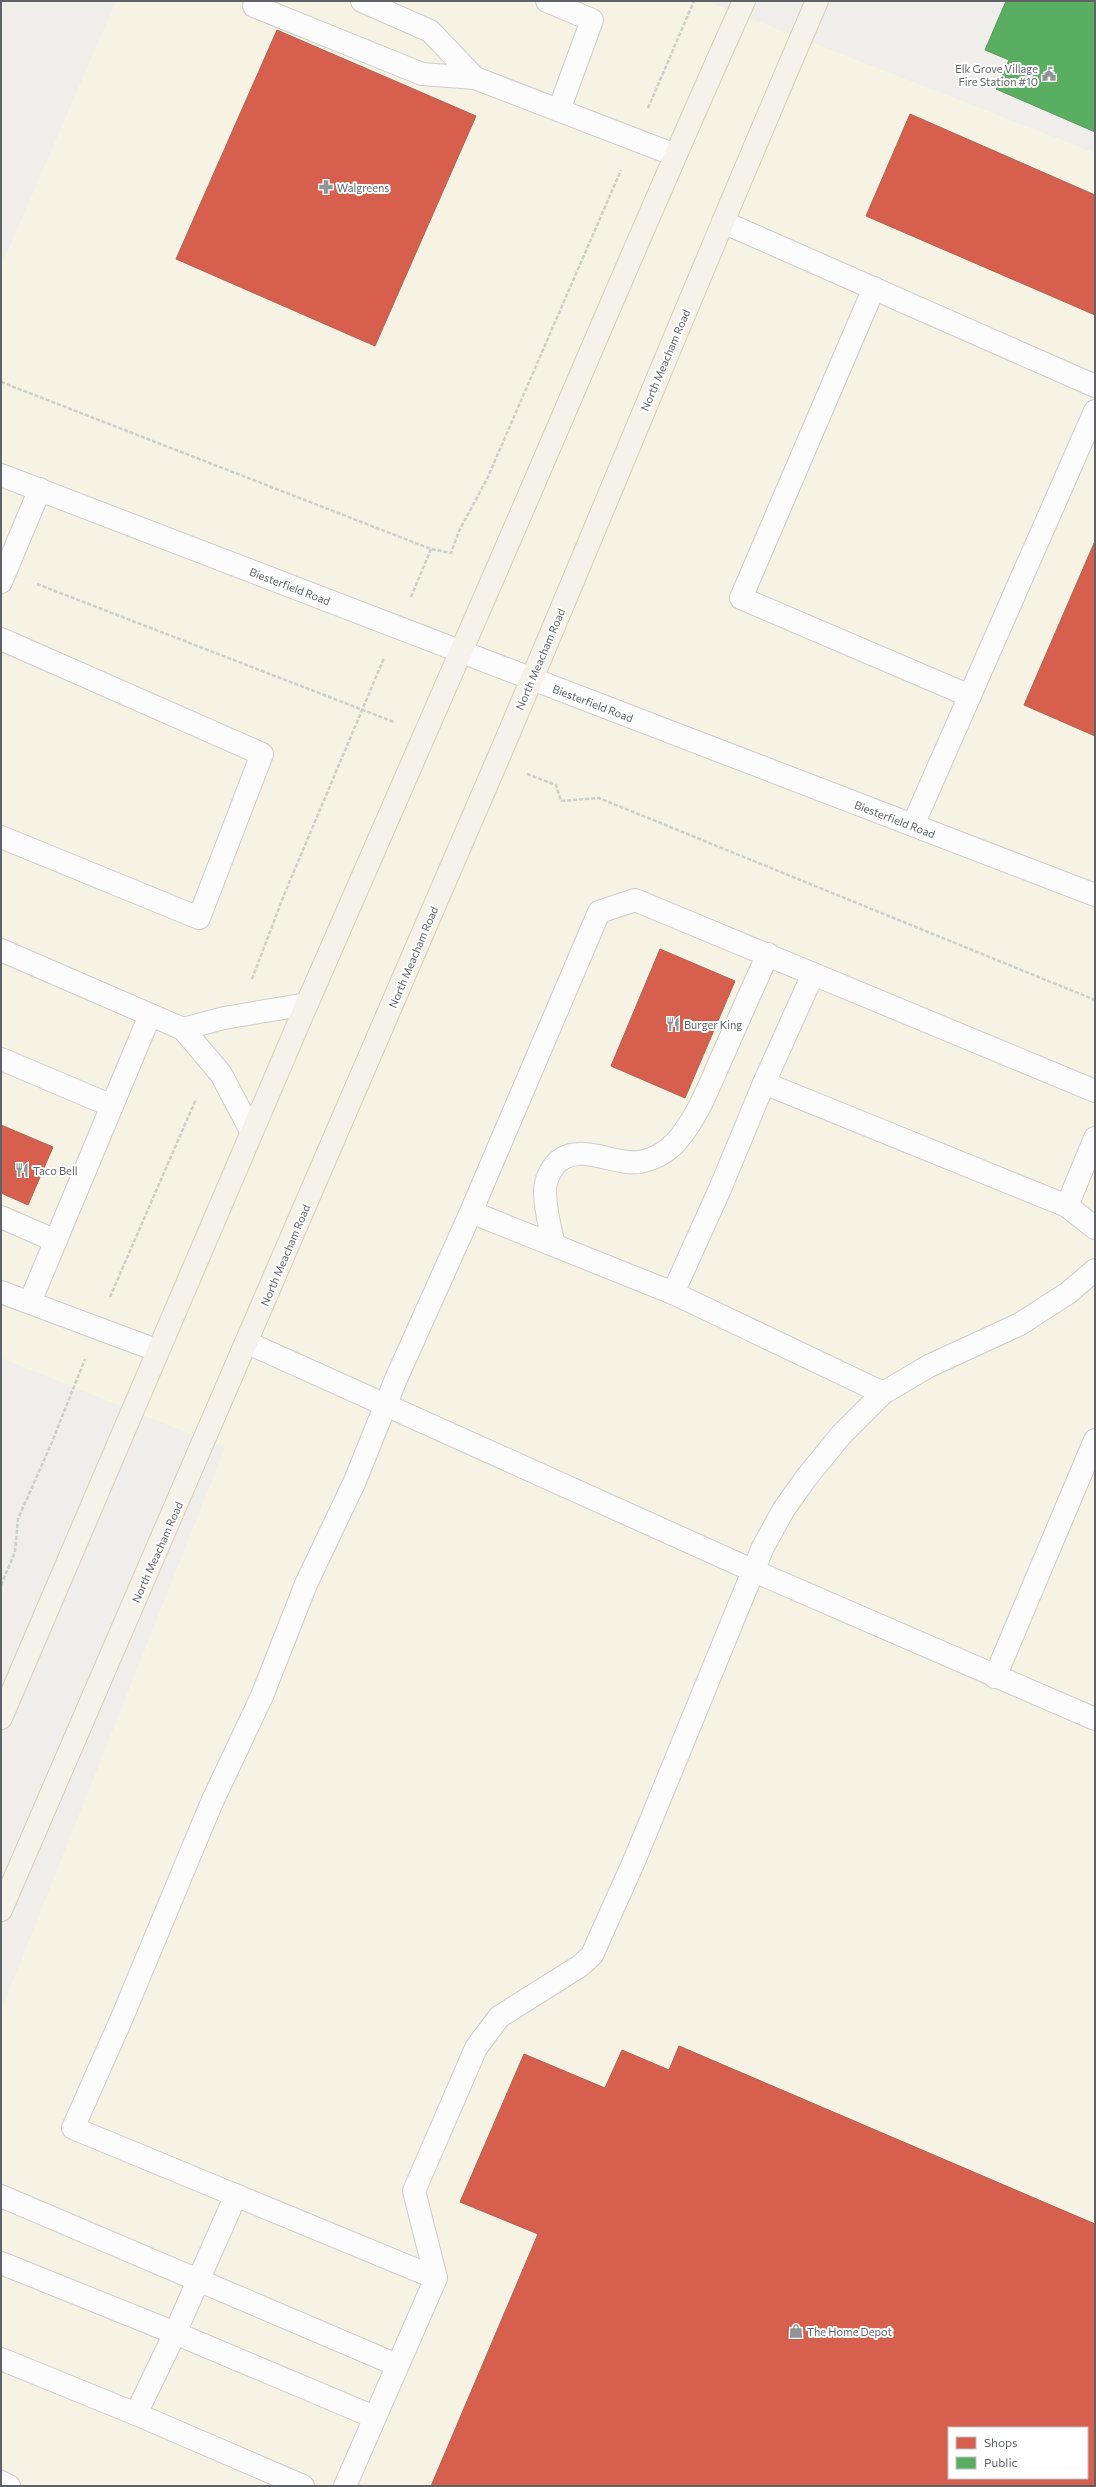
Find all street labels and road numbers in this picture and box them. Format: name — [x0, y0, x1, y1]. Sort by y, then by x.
street label: North Meacham Road — [638, 307, 692, 413]
street label: Biesterfield Road — [248, 565, 332, 607]
street label: North Meacham Road — [513, 606, 567, 712]
street label: Biesterfield Road — [551, 682, 635, 724]
street label: Biesterfield Road — [853, 798, 937, 840]
street label: North Meacham Road — [386, 904, 440, 1010]
street label: North Meacham Road — [258, 1202, 312, 1308]
street label: North Meacham Road — [129, 1500, 185, 1604]

